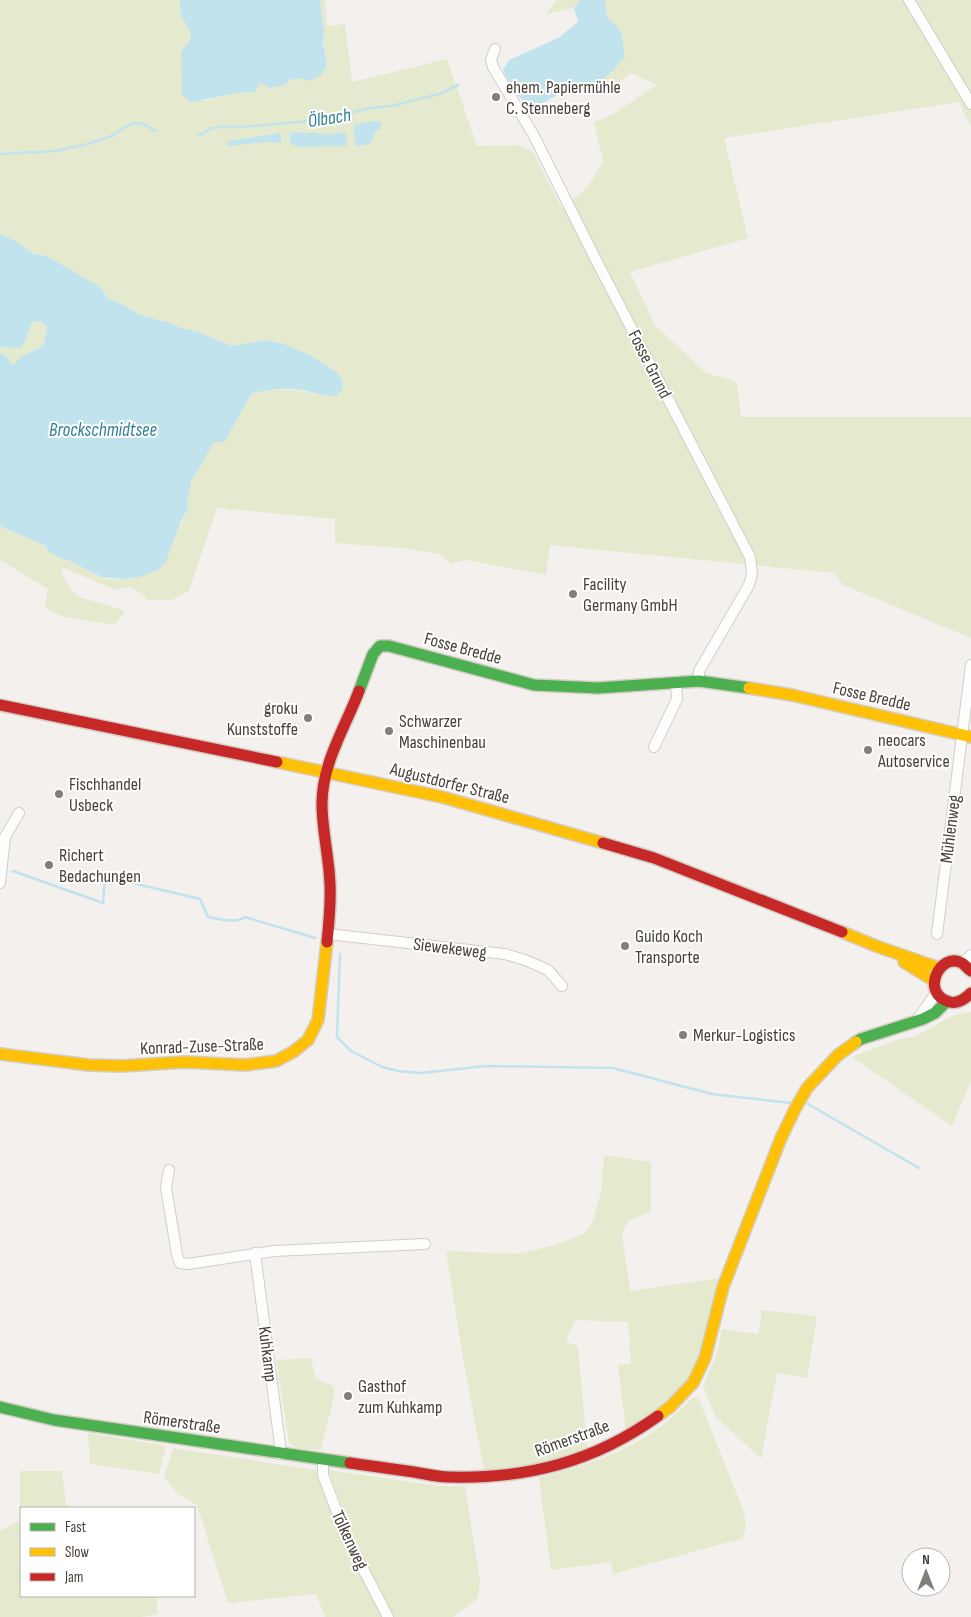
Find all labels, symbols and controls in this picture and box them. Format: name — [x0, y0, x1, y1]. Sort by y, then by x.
place label: ehem. Papiermühle C. Stenneberg — [506, 77, 621, 119]
marker: ehem. Papiermühle C. Stenneberg — [490, 91, 502, 103]
water label: Ölbach — [306, 104, 353, 133]
street label: Fosse Grund — [623, 327, 676, 402]
water label: Brockschmidtsee — [49, 419, 157, 442]
place label: Facility Germany GmbH — [583, 574, 678, 616]
marker: Facility Germany GmbH — [567, 588, 579, 600]
street label: Fosse Bredde — [422, 628, 504, 669]
street label: Fosse Bredde — [831, 677, 913, 716]
place label: groku Kunststoffe — [227, 698, 298, 740]
place label: Schwarzer Maschinenbau — [399, 711, 486, 753]
marker: groku Kunststoffe — [302, 712, 314, 724]
marker: Schwarzer Maschinenbau — [383, 725, 395, 737]
place label: neocars Autoservice — [877, 730, 950, 772]
marker: neocars Autoservice — [862, 744, 874, 756]
street label: Augustdorfer Straße — [387, 758, 512, 808]
place label: Fischhandel Usbeck — [69, 774, 141, 816]
marker: Fischhandel Usbeck — [53, 788, 65, 800]
street label: Mühlenweg — [936, 794, 965, 864]
place label: Richert Bedachungen — [59, 845, 141, 887]
marker: Richert Bedachungen — [43, 859, 55, 871]
place label: Guido Koch Transporte — [635, 926, 703, 968]
street label: Siewekeweg — [412, 934, 488, 963]
marker: Guido Koch Transporte — [619, 940, 631, 952]
place label: Merkur-Logistics — [693, 1025, 796, 1046]
marker: Merkur-Logistics — [677, 1029, 689, 1041]
street label: Konrad-Zuse-Straße — [140, 1034, 264, 1059]
street label: Kuhkamp — [254, 1325, 281, 1383]
place label: Gasthof zum Kuhkamp — [358, 1376, 442, 1418]
marker: Gasthof zum Kuhkamp — [342, 1390, 354, 1402]
street label: Römerstraße — [142, 1407, 222, 1438]
street label: Römerstraße — [532, 1415, 612, 1462]
legend — [20, 1507, 195, 1597]
street label: Tölkenweg — [327, 1507, 372, 1573]
text: Fast — [65, 1518, 87, 1537]
text: Slow — [65, 1543, 89, 1562]
north arrow — [901, 1547, 951, 1597]
text: N — [922, 1551, 930, 1568]
text: Jam — [64, 1568, 83, 1587]

